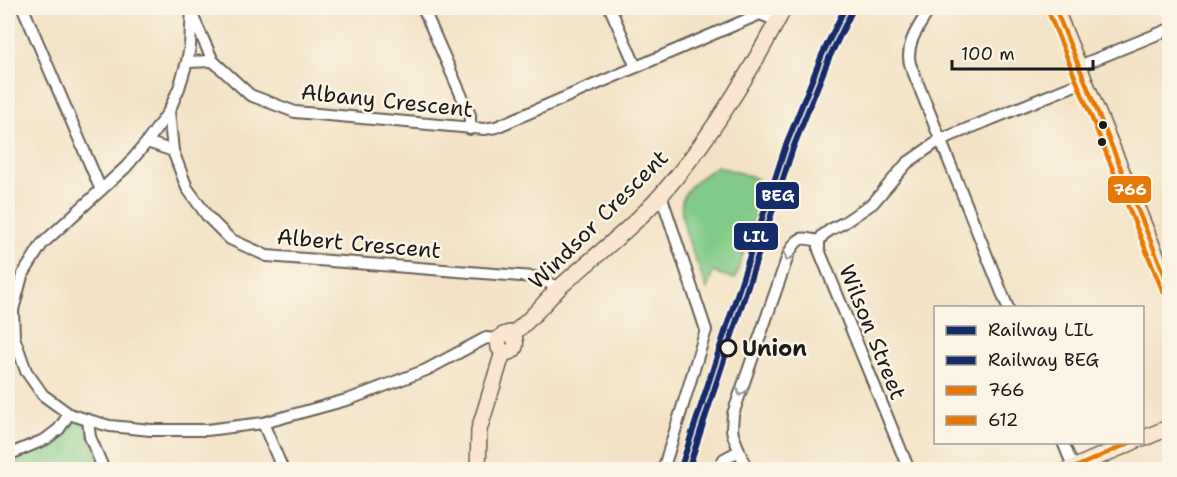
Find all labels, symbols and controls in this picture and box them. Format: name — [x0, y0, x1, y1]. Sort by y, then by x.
scale bar — [952, 33, 1093, 71]
text: 100 m — [961, 42, 1015, 66]
street label: Albany Crescent — [299, 77, 474, 124]
unlabelled marker — [1097, 119, 1109, 131]
unlabelled marker — [1096, 136, 1108, 148]
street label: Windsor Crescent — [522, 143, 674, 295]
line badge: 766 — [1107, 175, 1152, 204]
text: 766 — [1113, 179, 1147, 200]
line badge: BEG — [755, 181, 800, 210]
text: BEG — [761, 185, 795, 206]
street label: Albert Crescent — [276, 222, 442, 265]
line badge: LIL — [733, 222, 779, 251]
text: LIL — [743, 226, 769, 247]
one-way arrow — [783, 251, 795, 262]
street label: Wilson Street — [832, 260, 913, 404]
legend — [934, 306, 1144, 444]
text: Railway LIL — [988, 318, 1093, 342]
place label: Union — [742, 334, 807, 363]
marker: Union — [719, 339, 737, 357]
text: Railway BEG — [988, 348, 1099, 372]
text: 766 — [988, 378, 1025, 402]
one-way arrow — [736, 386, 749, 397]
text: 612 — [988, 408, 1018, 432]

